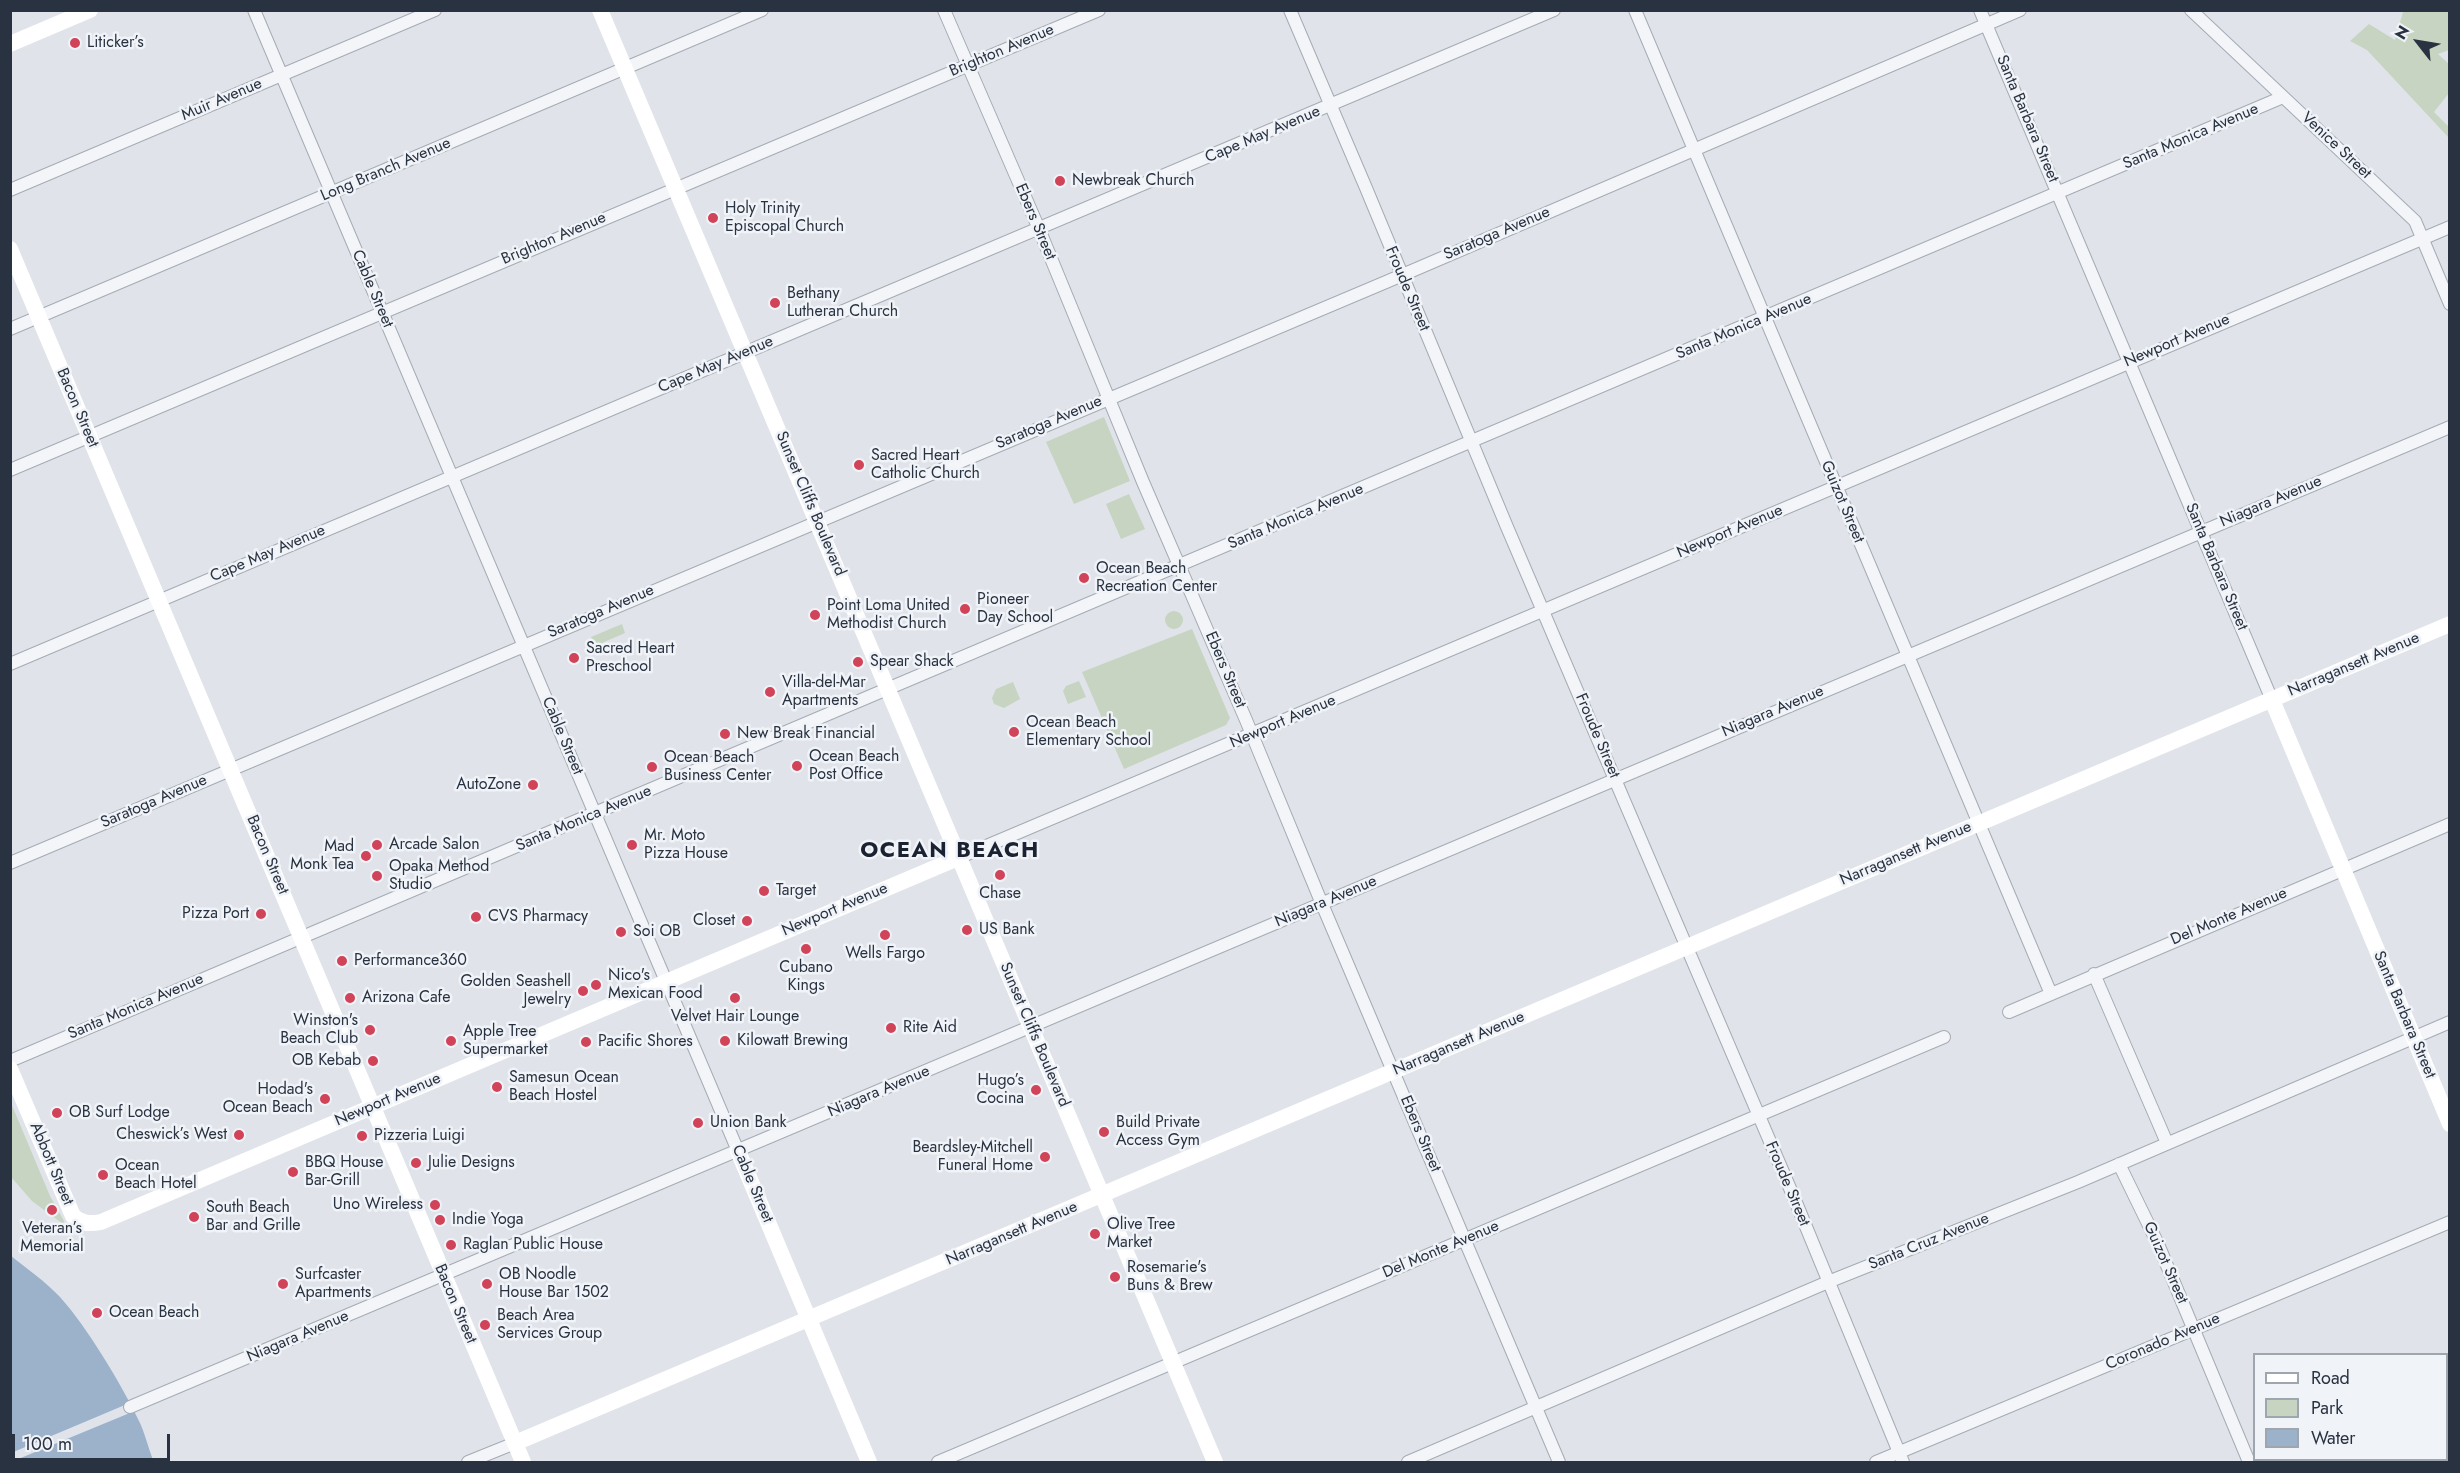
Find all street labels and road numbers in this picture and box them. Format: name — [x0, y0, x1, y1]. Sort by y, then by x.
street label: Brighton Avenue — [947, 20, 1057, 82]
street label: Santa Barbara Street — [1992, 53, 2062, 185]
street label: Muir Avenue — [179, 74, 265, 126]
street label: Santa Monica Avenue — [2120, 100, 2262, 174]
street label: Cape May Avenue — [1203, 102, 1323, 168]
street label: Venice Street — [2297, 109, 2375, 183]
street label: Long Branch Avenue — [318, 134, 454, 206]
street label: Ebers Street — [1010, 181, 1060, 263]
street label: Saratoga Avenue — [1441, 203, 1553, 265]
street label: Brighton Avenue — [499, 208, 609, 270]
street label: Froude Street — [1381, 244, 1433, 334]
street label: Cable Street — [347, 247, 397, 331]
street label: Santa Monica Avenue — [1673, 290, 1815, 364]
street label: Newport Avenue — [2121, 310, 2233, 372]
street label: Cape May Avenue — [656, 332, 776, 398]
street label: Bacon Street — [52, 365, 102, 451]
street label: Saratoga Avenue — [993, 392, 1105, 454]
street label: Sunset Cliffs Boulevard — [771, 429, 849, 579]
street label: Guizot Street — [1816, 458, 1868, 546]
street label: Niagara Avenue — [2217, 472, 2325, 532]
street label: Santa Monica Avenue — [1225, 480, 1367, 554]
street label: Newport Avenue — [1674, 501, 1786, 563]
street label: Santa Barbara Street — [2181, 501, 2251, 633]
street label: Cape May Avenue — [208, 521, 328, 587]
street label: Saratoga Avenue — [545, 581, 657, 643]
street label: Ebers Street — [1200, 629, 1250, 711]
street label: Narragansett Avenue — [2285, 629, 2423, 701]
street label: Niagara Avenue — [1719, 682, 1827, 742]
street label: Newport Avenue — [1227, 691, 1339, 753]
street label: Froude Street — [1571, 691, 1623, 781]
street label: Cable Street — [537, 694, 587, 778]
street label: Saratoga Avenue — [98, 771, 210, 833]
street label: Santa Monica Avenue — [513, 782, 655, 856]
street label: Bacon Street — [242, 812, 292, 898]
street label: Narragansett Avenue — [1837, 818, 1975, 890]
street label: Niagara Avenue — [1272, 872, 1380, 932]
street label: Newport Avenue — [779, 879, 891, 941]
street label: Del Monte Avenue — [2168, 884, 2290, 950]
street label: Santa Barbara Street — [2369, 949, 2439, 1081]
street label: Sunset Cliffs Boulevard — [995, 960, 1073, 1110]
street label: Santa Monica Avenue — [65, 970, 207, 1044]
street label: Narragansett Avenue — [1390, 1008, 1528, 1080]
street label: Niagara Avenue — [825, 1062, 933, 1122]
street label: Newport Avenue — [332, 1069, 444, 1131]
street label: Ebers Street — [1395, 1093, 1445, 1175]
street label: Abbott Street — [25, 1120, 77, 1208]
street label: Froude Street — [1761, 1139, 1813, 1229]
street label: Cable Street — [727, 1142, 777, 1226]
street label: Narragansett Avenue — [943, 1198, 1081, 1270]
street label: Santa Cruz Avenue — [1866, 1209, 1992, 1275]
street label: Del Monte Avenue — [1380, 1217, 1502, 1283]
street label: Guizot Street — [2138, 1219, 2192, 1307]
street label: Bacon Street — [430, 1261, 480, 1347]
street label: Niagara Avenue — [244, 1307, 352, 1367]
street label: Coronado Avenue — [2103, 1309, 2223, 1375]

